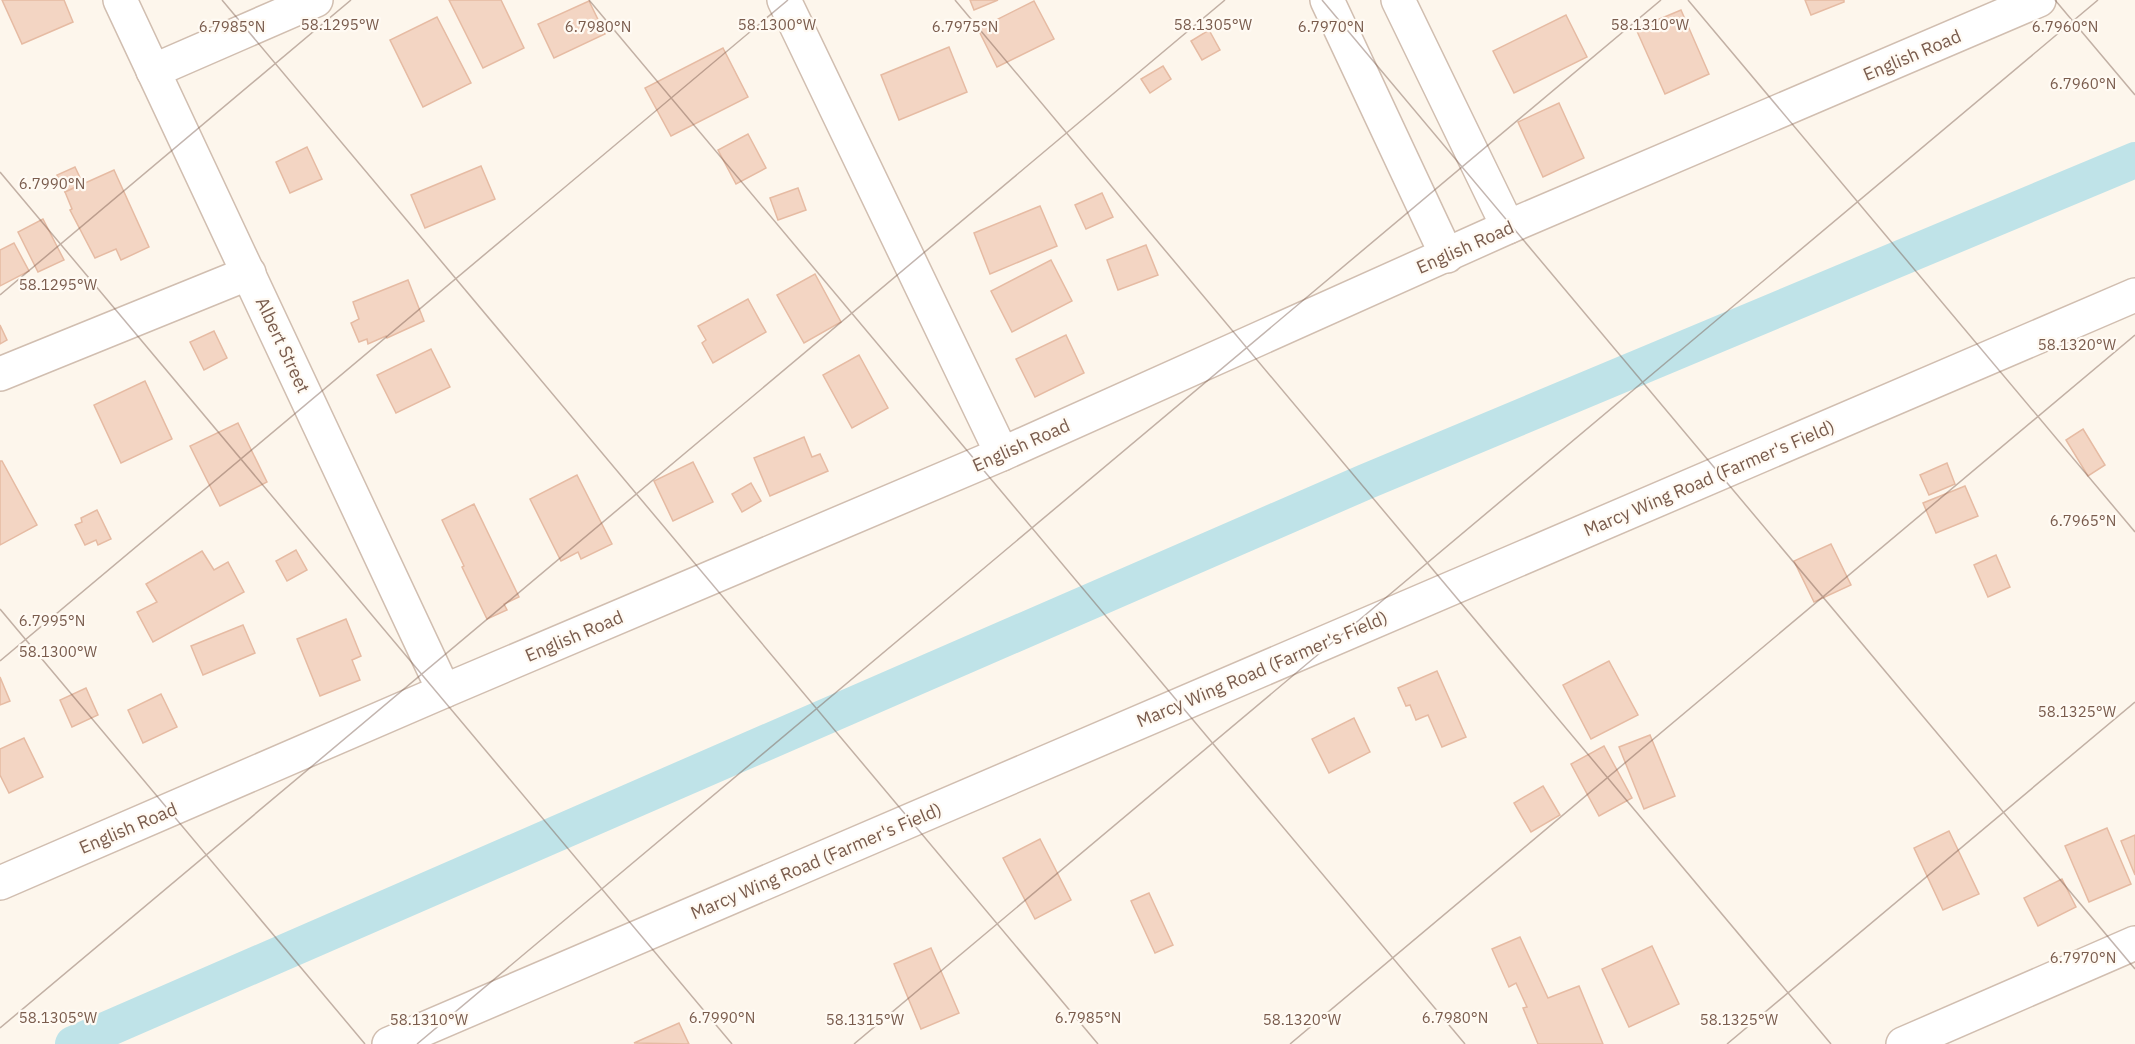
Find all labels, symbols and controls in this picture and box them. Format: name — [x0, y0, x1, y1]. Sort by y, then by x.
text: 58.1295°W — [301, 15, 380, 34]
text: 58.1300°W — [738, 15, 817, 34]
text: 58.1305°W — [1174, 15, 1253, 34]
text: 58.1310°W — [1611, 15, 1690, 34]
text: 6.7985°N — [199, 17, 265, 36]
text: 6.7980°N — [565, 17, 631, 36]
text: 6.7975°N — [932, 17, 998, 36]
text: 6.7970°N — [1298, 17, 1364, 36]
text: 6.7960°N — [2032, 17, 2098, 36]
street label: English Road — [1860, 24, 1964, 86]
text: 6.7960°N — [2050, 74, 2116, 93]
text: 6.7990°N — [19, 174, 85, 193]
street label: English Road — [1413, 215, 1517, 279]
text: 58.1295°W — [19, 275, 98, 294]
street label: Albert Street — [251, 293, 315, 397]
text: 58.1320°W — [2038, 335, 2117, 354]
street label: English Road — [969, 413, 1073, 477]
street label: Marcy Wing Road (Farmer's Field) — [1580, 415, 1838, 541]
text: 6.7965°N — [2050, 511, 2116, 530]
street label: English Road — [522, 605, 626, 667]
street label: Marcy Wing Road (Farmer's Field) — [1133, 606, 1391, 732]
text: 6.7995°N — [19, 611, 85, 630]
text: 58.1300°W — [19, 642, 98, 661]
text: 58.1325°W — [2038, 702, 2117, 721]
street label: English Road — [76, 797, 180, 859]
street label: Marcy Wing Road (Farmer's Field) — [687, 798, 945, 924]
text: 6.7970°N — [2050, 948, 2116, 967]
text: 58.1305°W — [19, 1008, 98, 1027]
text: 6.7990°N — [689, 1008, 755, 1027]
text: 6.7985°N — [1055, 1008, 1121, 1027]
text: 6.7980°N — [1422, 1008, 1488, 1027]
text: 58.1310°W — [390, 1010, 469, 1029]
text: 58.1315°W — [826, 1010, 905, 1029]
text: 58.1320°W — [1263, 1010, 1342, 1029]
text: 58.1325°W — [1700, 1010, 1779, 1029]

